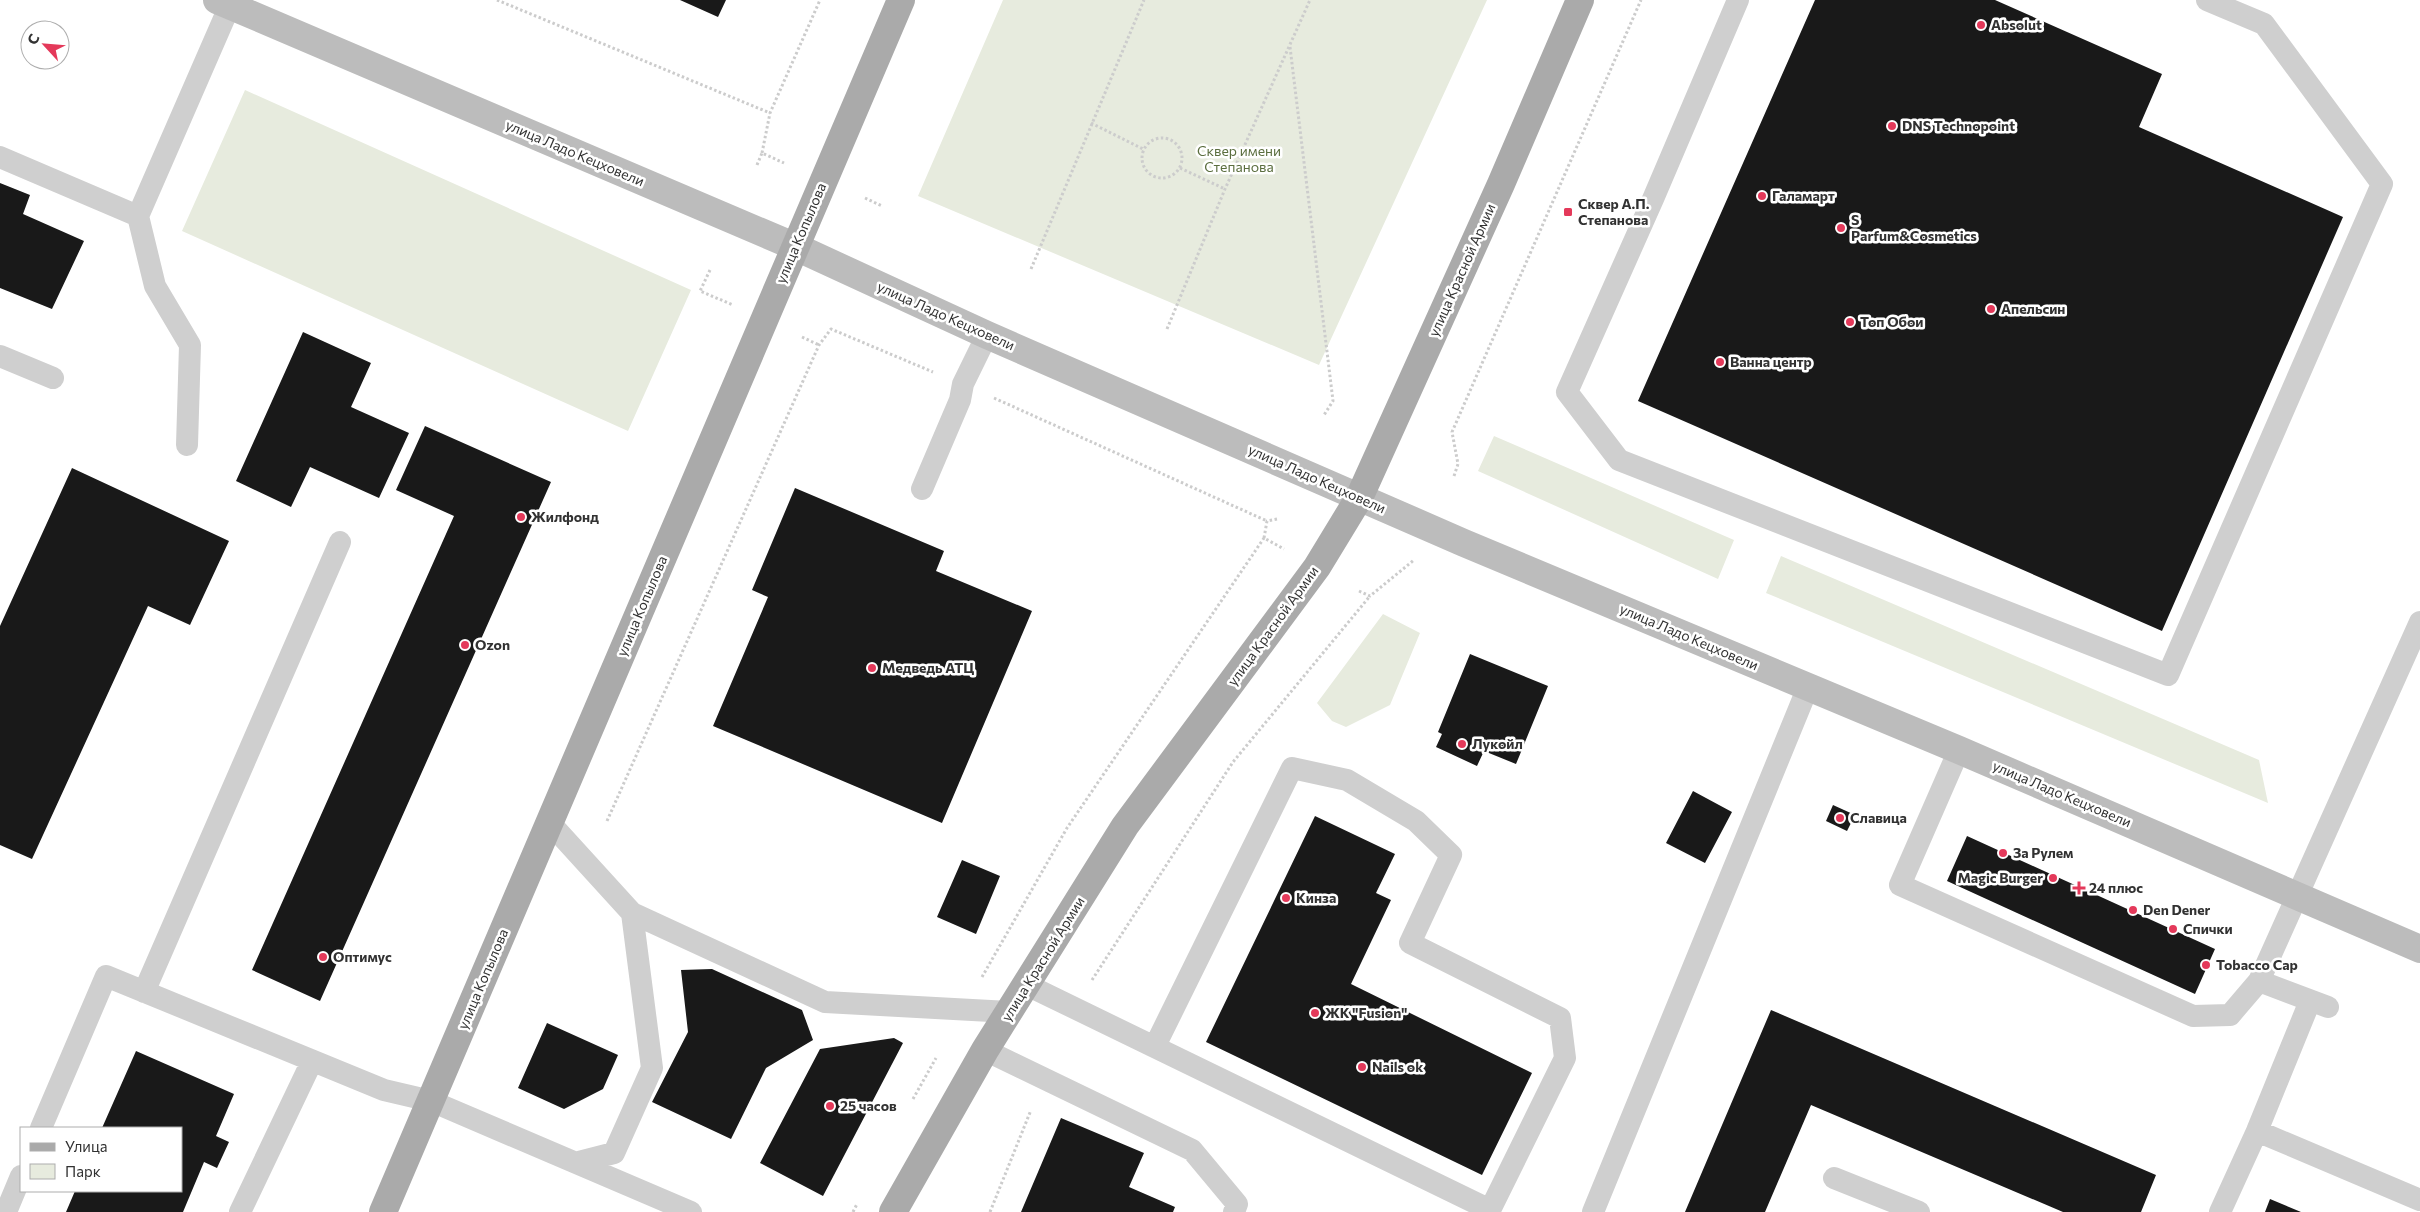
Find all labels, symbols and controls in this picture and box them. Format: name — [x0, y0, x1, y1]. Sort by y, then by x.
place label: Absolut — [1991, 16, 2042, 33]
marker: Absolut — [1975, 19, 1987, 31]
north arrow — [20, 20, 70, 70]
text: С — [23, 31, 43, 47]
street label: улица Ладо Кецховели — [503, 116, 647, 189]
place label: DNS Technopoint — [1902, 117, 2015, 134]
marker: DNS Technopoint — [1886, 120, 1898, 132]
park label: Сквер имени Степанова — [1197, 142, 1281, 175]
street label: улица Копылова — [772, 180, 829, 286]
place label: Галамарт — [1772, 187, 1835, 204]
marker: Галамарт — [1756, 190, 1768, 202]
place label: Сквер А.П. Степанова — [1578, 195, 1650, 228]
street label: улица Красной Армии — [1425, 201, 1499, 339]
marker: Сквер А.П. Степанова — [1562, 206, 1574, 218]
place label: S Parfum&Cosmetics — [1851, 211, 1977, 244]
marker: S Parfum&Cosmetics — [1835, 222, 1847, 234]
street label: улица Ладо Кецховели — [875, 278, 1018, 354]
place label: Апельсин — [2001, 300, 2065, 317]
marker: Апельсин — [1985, 303, 1997, 315]
place label: Топ Обои — [1860, 313, 1924, 330]
marker: Топ Обои — [1844, 316, 1856, 328]
place label: Ванна центр — [1730, 353, 1812, 370]
marker: Ванна центр — [1714, 356, 1726, 368]
street label: улица Ладо Кецховели — [1246, 441, 1389, 517]
place label: Жилфонд — [531, 508, 599, 525]
marker: Жилфонд — [515, 511, 527, 523]
street label: улица Копылова — [613, 553, 670, 659]
street label: улица Красной Армии — [1223, 563, 1322, 689]
street label: улица Ладо Кецховели — [1617, 600, 1761, 673]
place label: Ozon — [475, 636, 510, 653]
marker: Ozon — [459, 639, 471, 651]
place label: Медведь АТЦ — [882, 659, 974, 676]
marker: Медведь АТЦ — [866, 662, 878, 674]
place label: Лукойл — [1472, 735, 1523, 752]
marker: Лукойл — [1456, 738, 1468, 750]
street label: улица Ладо Кецховели — [1990, 757, 2134, 830]
place label: Славица — [1850, 809, 1907, 826]
marker: Славица — [1834, 812, 1846, 824]
place label: За Рулем — [2013, 844, 2073, 861]
marker: За Рулем — [1997, 847, 2009, 859]
place label: Magic Burger — [1957, 869, 2043, 886]
marker: Magic Burger — [2047, 872, 2059, 884]
place label: 24 плюс — [2089, 879, 2143, 896]
marker: 24 плюс — [2073, 882, 2085, 894]
place label: Кинза — [1296, 889, 1336, 906]
marker: Кинза — [1280, 892, 1292, 904]
street label: улица Красной Армии — [997, 893, 1088, 1024]
place label: Den Dener — [2143, 901, 2211, 918]
marker: Den Dener — [2127, 904, 2139, 916]
place label: Спички — [2183, 920, 2233, 937]
marker: Спички — [2167, 923, 2179, 935]
street label: улица Копылова — [454, 926, 511, 1032]
place label: Оптимус — [333, 948, 392, 965]
marker: Оптимус — [317, 951, 329, 963]
place label: Tobacco Cap — [2216, 956, 2298, 973]
marker: Tobacco Cap — [2200, 959, 2212, 971]
place label: ЖК "Fusion" — [1325, 1004, 1407, 1021]
marker: ЖК "Fusion" — [1309, 1007, 1321, 1019]
place label: Nails ok — [1372, 1058, 1423, 1075]
marker: Nails ok — [1356, 1061, 1368, 1073]
place label: 25 часов — [840, 1097, 897, 1114]
marker: 25 часов — [824, 1100, 836, 1112]
legend — [20, 1127, 182, 1192]
text: Улица — [65, 1137, 107, 1155]
text: Парк — [65, 1162, 101, 1180]

